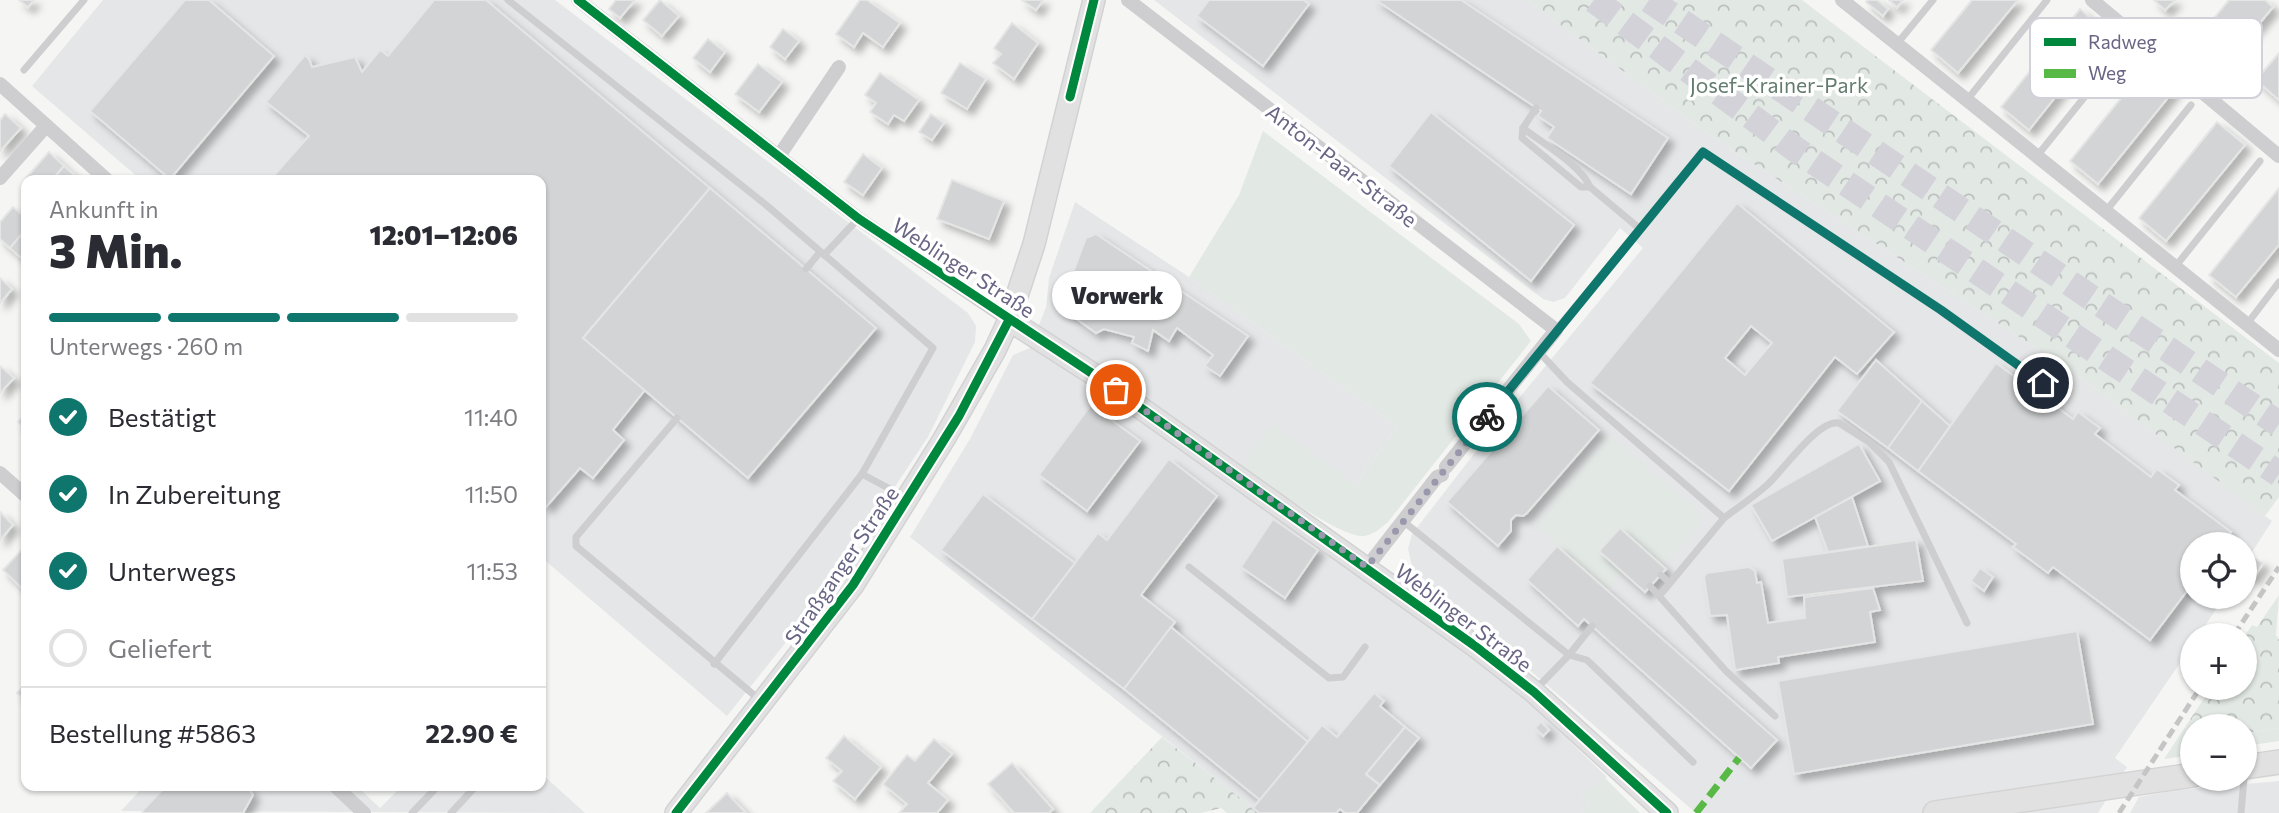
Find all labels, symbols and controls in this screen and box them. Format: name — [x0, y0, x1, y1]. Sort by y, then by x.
legend — [2030, 18, 2262, 98]
text: Radweg — [2088, 30, 2157, 53]
text: Weg — [2088, 61, 2126, 84]
park label: Josef-Krainer-Park — [1690, 72, 1868, 97]
street label: Anton-Paar-Straße — [1262, 98, 1422, 232]
text: Ankunft in — [49, 195, 159, 223]
street label: Weblinger Straße — [888, 212, 1040, 322]
text: 12:01–12:06 — [370, 219, 518, 250]
text: 3 Min. — [49, 221, 182, 277]
callout: Vorwerk — [1051, 271, 1181, 320]
text: Vorwerk — [1071, 281, 1163, 309]
text: Unterwegs · 260 m — [49, 332, 243, 360]
pin — [2013, 353, 2073, 413]
pin — [1086, 360, 1146, 420]
icon: home — [2024, 364, 2062, 402]
icon: bag — [1097, 371, 1135, 409]
courier — [1452, 382, 1522, 452]
icon: check — [49, 398, 87, 436]
icon: bike — [1468, 398, 1506, 436]
text: Bestätigt — [108, 401, 217, 432]
text: 11:40 — [464, 403, 518, 431]
icon: check — [49, 475, 87, 513]
text: In Zubereitung — [108, 478, 281, 509]
text: 11:50 — [465, 480, 518, 508]
street label: Straßganger Straße — [779, 481, 903, 649]
map controls — [2180, 532, 2257, 791]
button: locate — [2180, 532, 2257, 609]
icon: check — [49, 552, 87, 590]
text: Unterwegs — [108, 555, 236, 586]
text: 11:53 — [467, 557, 518, 585]
street label: Weblinger Straße — [1391, 557, 1537, 677]
button: + — [2180, 623, 2257, 700]
text: Geliefert — [108, 632, 212, 663]
button: − — [2180, 714, 2257, 791]
text: Bestellung #5863 — [49, 717, 256, 748]
text: 22.90 € — [425, 717, 518, 748]

